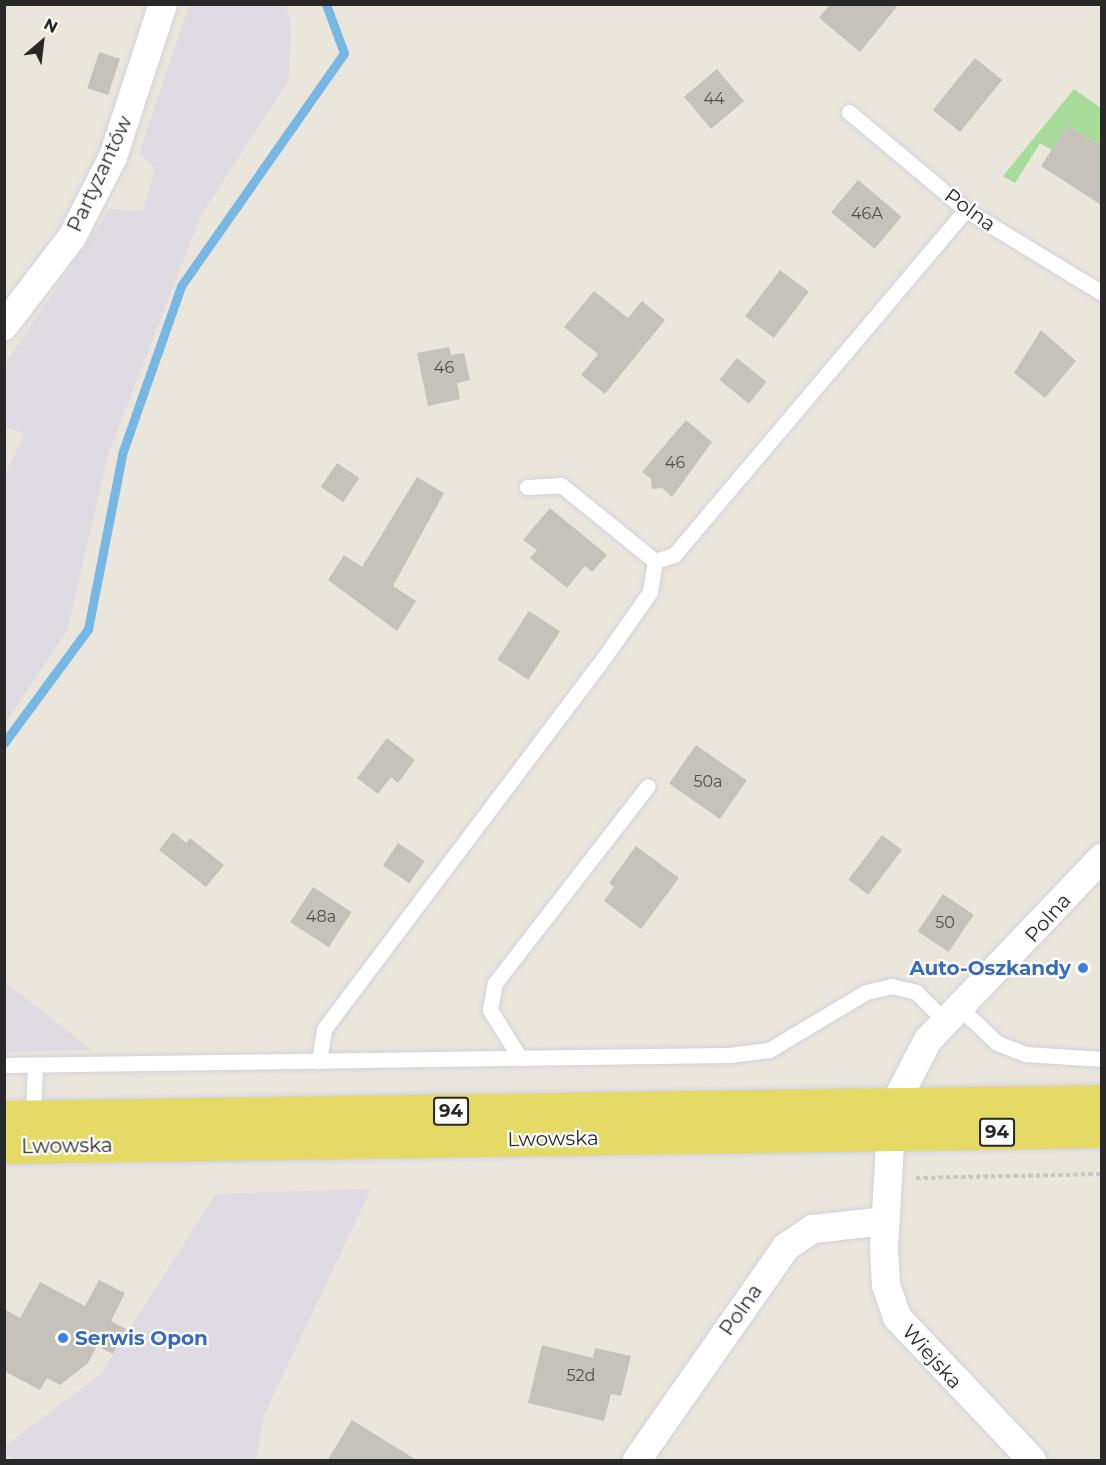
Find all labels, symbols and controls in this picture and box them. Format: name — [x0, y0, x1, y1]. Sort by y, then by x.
north arrow — [12, 12, 72, 72]
text: N — [41, 14, 61, 37]
house number: 44 — [703, 89, 725, 109]
street label: Partyzantów — [63, 112, 137, 236]
street label: Polna — [940, 183, 1000, 237]
house number: 46A — [851, 204, 883, 224]
house number: 46 — [434, 358, 454, 378]
house number: 46 — [665, 453, 685, 473]
house number: 50a — [693, 772, 723, 792]
street label: Polna — [1020, 889, 1076, 947]
house number: 48a — [306, 907, 336, 927]
house number: 50 — [935, 913, 955, 933]
place label: Auto-Oszkandy — [909, 956, 1071, 980]
marker: Auto-Oszkandy — [1076, 961, 1090, 975]
road number: 94 — [433, 1096, 469, 1126]
road number: 94 — [979, 1117, 1015, 1147]
street label: Lwowska — [507, 1126, 599, 1152]
street label: Lwowska — [21, 1133, 113, 1159]
street label: Polna — [715, 1280, 767, 1340]
street label: Wiejska — [897, 1320, 967, 1394]
place label: Serwis Opon — [75, 1326, 208, 1350]
marker: Serwis Opon — [56, 1331, 70, 1345]
house number: 52d — [567, 1366, 595, 1386]

